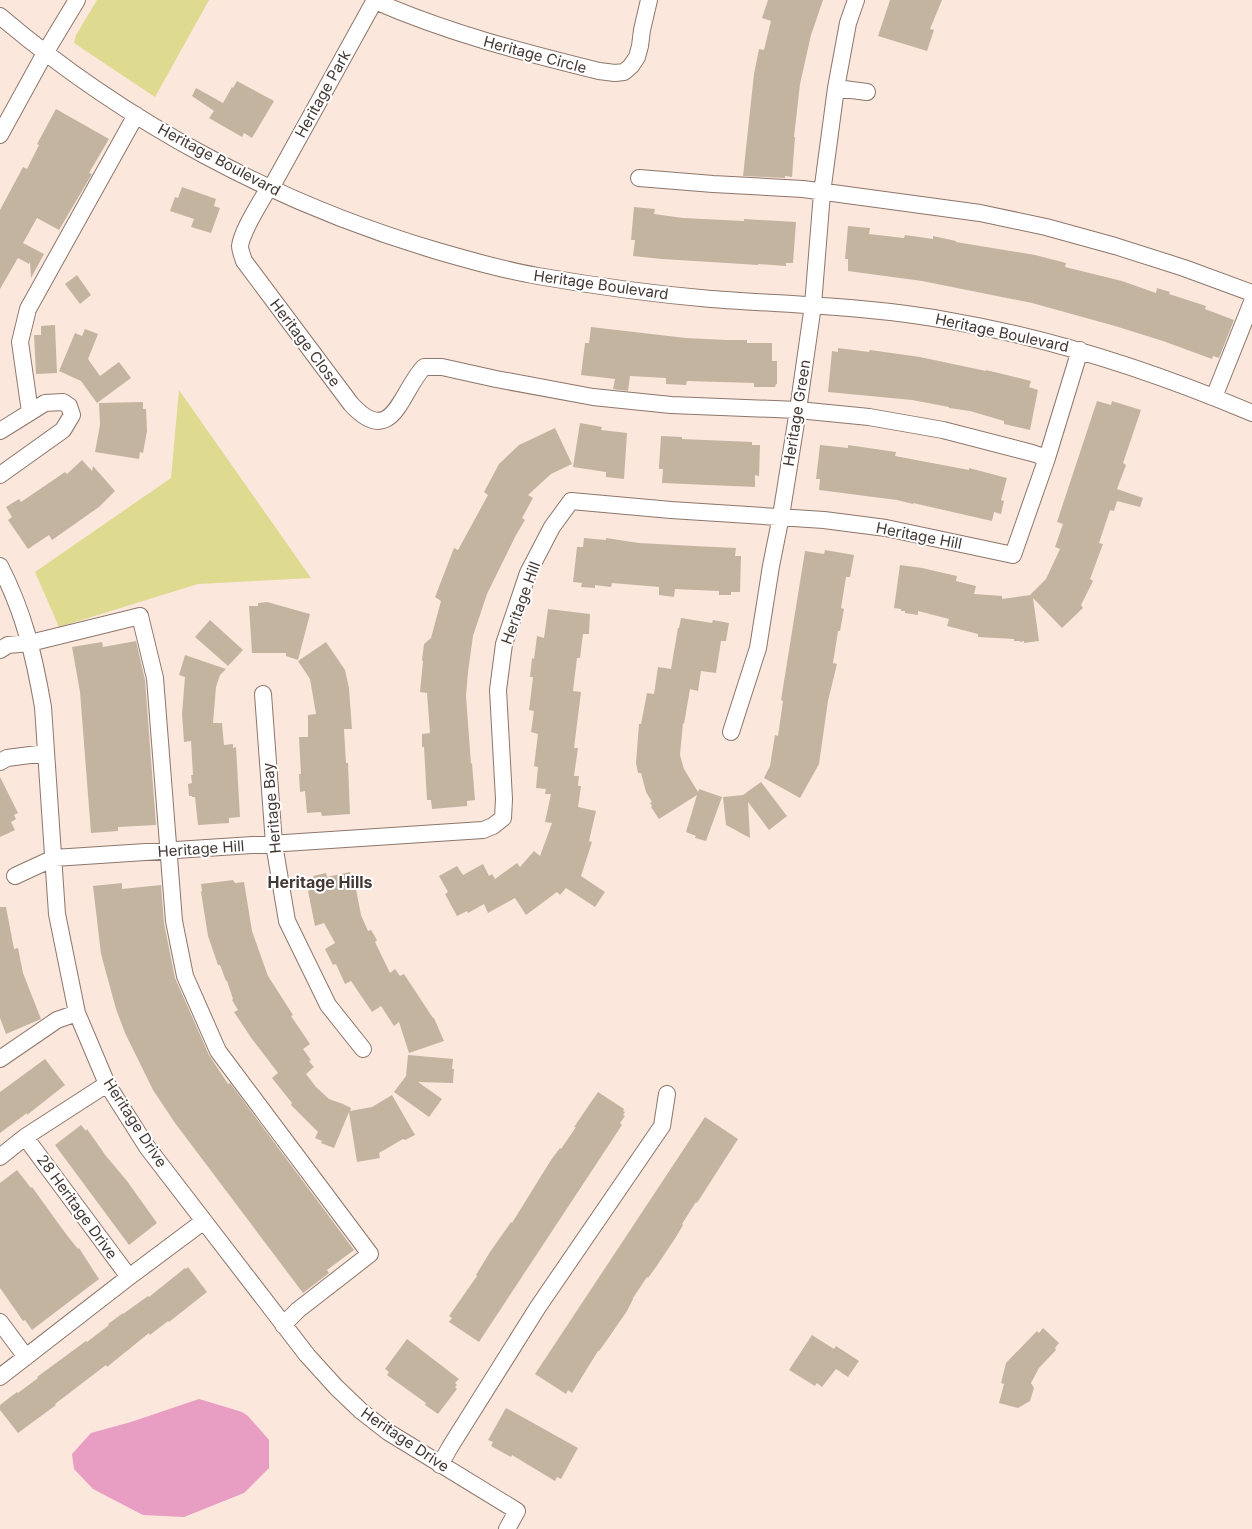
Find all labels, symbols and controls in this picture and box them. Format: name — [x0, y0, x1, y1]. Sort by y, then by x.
street label: Heritage Circle — [482, 32, 589, 77]
street label: Heritage Park — [291, 46, 355, 141]
street label: Heritage Boulevard — [155, 119, 284, 200]
street label: Heritage Boulevard — [532, 266, 670, 303]
street label: Heritage Close — [266, 295, 345, 390]
street label: Heritage Boulevard — [934, 309, 1071, 356]
street label: Heritage Green — [779, 358, 814, 468]
street label: Heritage Hill — [875, 518, 964, 553]
street label: Heritage Hill — [497, 559, 544, 647]
street label: Heritage Bay — [258, 761, 285, 854]
street label: Heritage Hill — [157, 836, 245, 861]
district label: Heritage Hills — [267, 872, 373, 892]
street label: Heritage Drive — [100, 1075, 171, 1171]
street label: 28 Heritage Drive — [33, 1151, 122, 1263]
street label: Heritage Drive — [358, 1403, 453, 1476]

